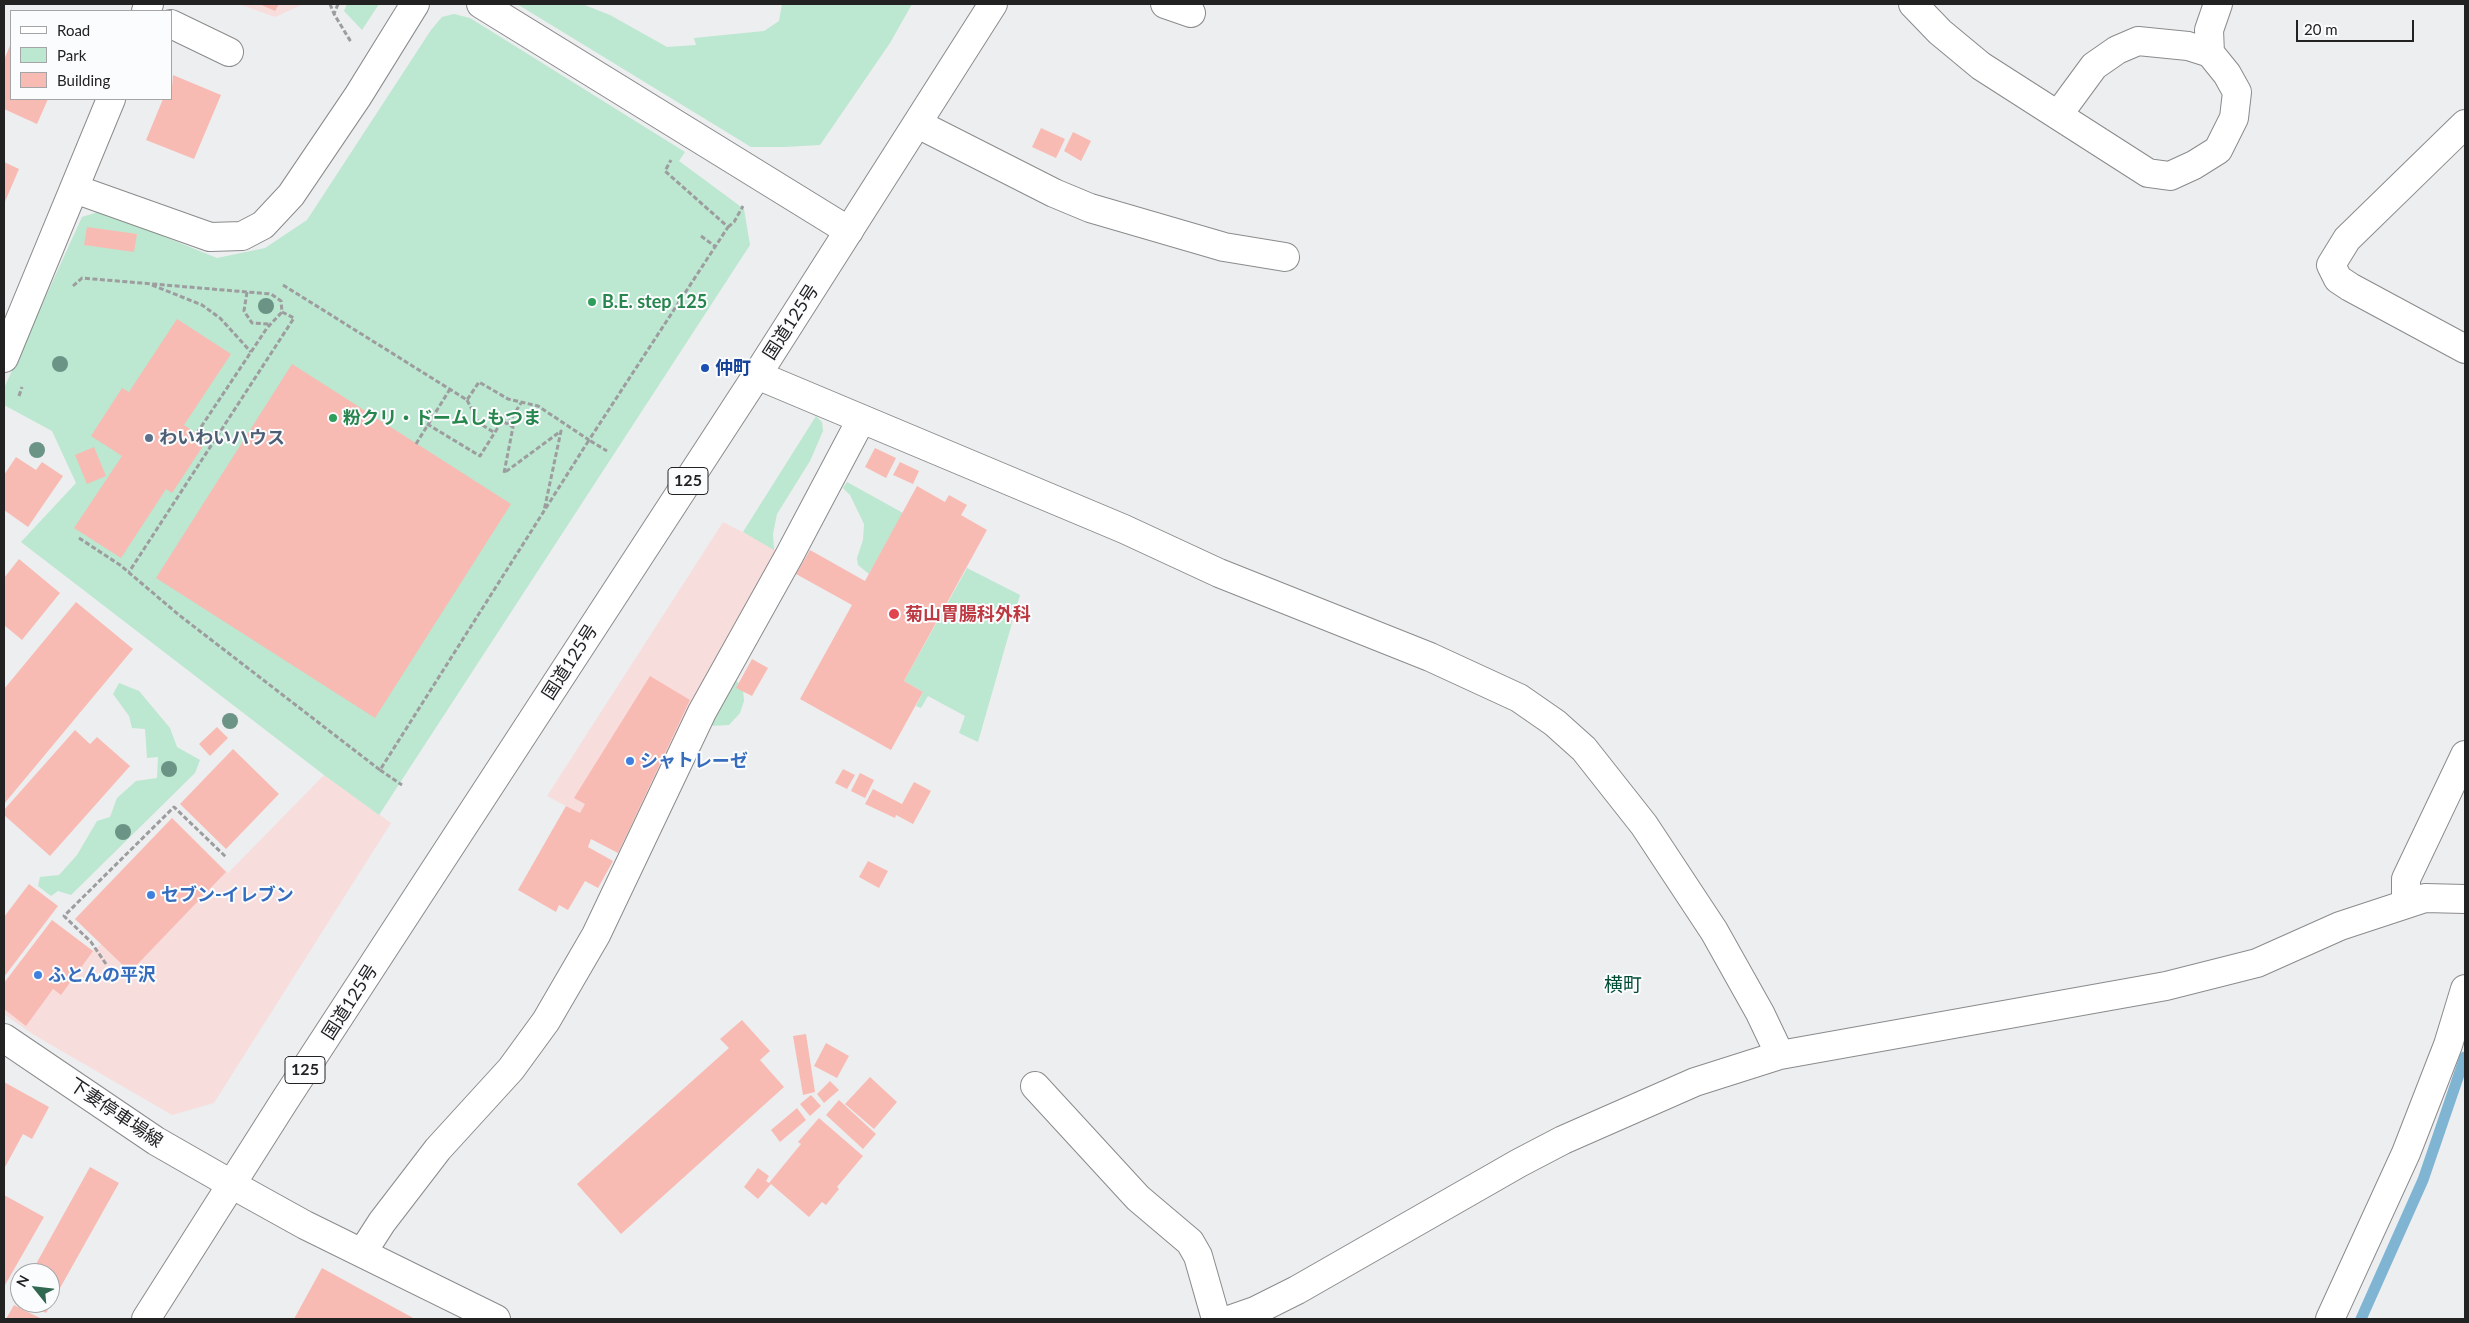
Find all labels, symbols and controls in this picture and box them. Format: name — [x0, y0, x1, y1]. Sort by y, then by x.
legend — [10, 10, 172, 100]
scale bar — [2299, 10, 2416, 42]
text: 20 m — [2304, 20, 2338, 38]
text: Road — [57, 21, 90, 39]
text: Park — [57, 46, 86, 64]
text: Building — [57, 71, 110, 89]
street label: 国道125号 — [759, 280, 823, 364]
place label: B.E. step 125 — [602, 291, 707, 313]
marker: B.E. step 125 — [586, 296, 598, 308]
place label: 仲町 — [715, 357, 751, 379]
marker: 仲町 — [699, 362, 711, 374]
place label: 粉クリ・ドームしもつま — [343, 407, 541, 429]
marker: 粉クリ・ドームしもつま — [327, 412, 339, 424]
place label: わいわいハウス — [159, 427, 285, 449]
marker: わいわいハウス — [143, 432, 155, 444]
road number: 125 — [668, 468, 708, 494]
place label: 菊山胃腸科外科 — [905, 603, 1031, 625]
marker: 菊山胃腸科外科 — [887, 607, 901, 621]
street label: 国道125号 — [538, 620, 602, 704]
place label: シャトレーゼ — [640, 750, 748, 772]
marker: シャトレーゼ — [624, 755, 636, 767]
place label: セブン-イレブン — [161, 884, 294, 906]
marker: セブン-イレブン — [145, 889, 157, 901]
street label: 国道125号 — [318, 960, 382, 1044]
place label: ふとんの平沢 — [48, 964, 156, 986]
marker: ふとんの平沢 — [32, 969, 44, 981]
district label: 横町 — [1604, 974, 1642, 996]
road number: 125 — [285, 1056, 325, 1084]
street label: 下妻停車場線 — [65, 1074, 167, 1152]
north arrow — [10, 1263, 60, 1313]
text: N — [12, 1272, 32, 1290]

